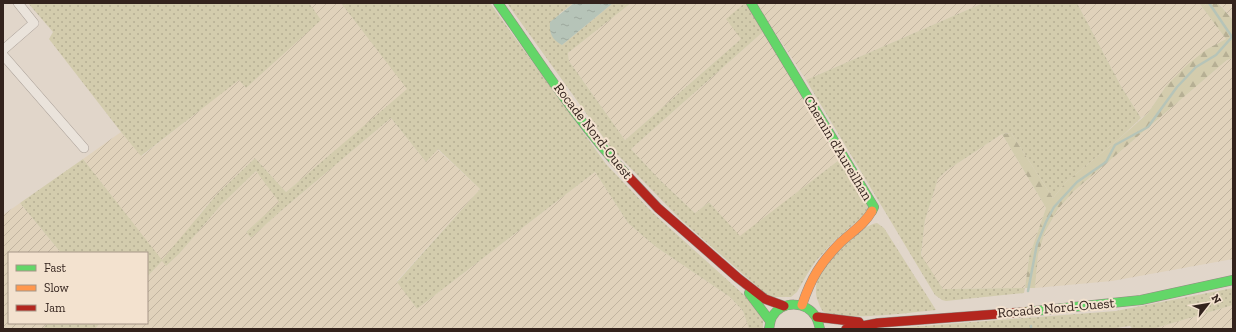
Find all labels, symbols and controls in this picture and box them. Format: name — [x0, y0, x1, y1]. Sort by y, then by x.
street label: Rocade Nord-Ouest — [550, 79, 636, 183]
street label: Chemin d'Aureilhan — [800, 92, 876, 204]
legend — [8, 252, 148, 324]
text: Fast — [44, 261, 67, 275]
text: Slow — [44, 281, 70, 295]
north arrow — [1188, 284, 1228, 324]
text: N — [1208, 292, 1224, 307]
street label: Rocade Nord-Ouest — [997, 294, 1116, 322]
text: Jam — [44, 301, 66, 315]

